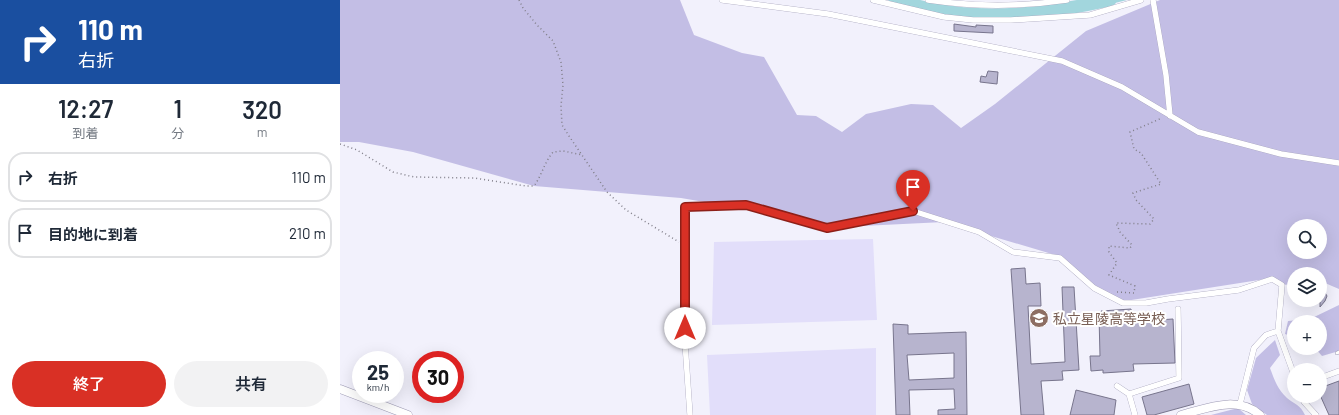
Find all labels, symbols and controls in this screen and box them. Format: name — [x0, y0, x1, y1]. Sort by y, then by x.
text: 110 m — [78, 12, 143, 46]
icon: right — [12, 16, 64, 68]
text: 右折 — [78, 49, 114, 71]
text: 12:27 — [58, 94, 113, 123]
text: 1 — [174, 94, 182, 123]
text: 320 — [242, 95, 282, 124]
text: m — [257, 124, 268, 140]
text: 到着 — [73, 125, 99, 141]
text: 分 — [171, 125, 184, 141]
icon: right — [14, 166, 36, 188]
text: 110 m — [292, 168, 326, 186]
text: 右折 — [48, 169, 78, 187]
pin — [896, 170, 930, 211]
icon: arrive — [902, 176, 924, 198]
map controls — [1287, 219, 1327, 403]
button: search — [1287, 219, 1327, 259]
icon: arrive — [14, 222, 36, 244]
text: 210 m — [289, 224, 326, 242]
text: 目的地に到着 — [48, 225, 138, 243]
button: layers — [1287, 267, 1327, 307]
position arrow — [664, 307, 706, 349]
school or university icon: 私立星陵高等学校 — [1028, 307, 1050, 329]
place label: 私立星陵高等学校 — [1053, 310, 1165, 327]
button: + — [1287, 315, 1327, 355]
speed limit sign: 30 — [412, 351, 464, 403]
text: 25 — [367, 360, 389, 384]
button: 終了 — [12, 361, 166, 407]
button: 共有 — [174, 361, 328, 407]
button: − — [1287, 363, 1327, 403]
text: km/h — [367, 381, 389, 393]

